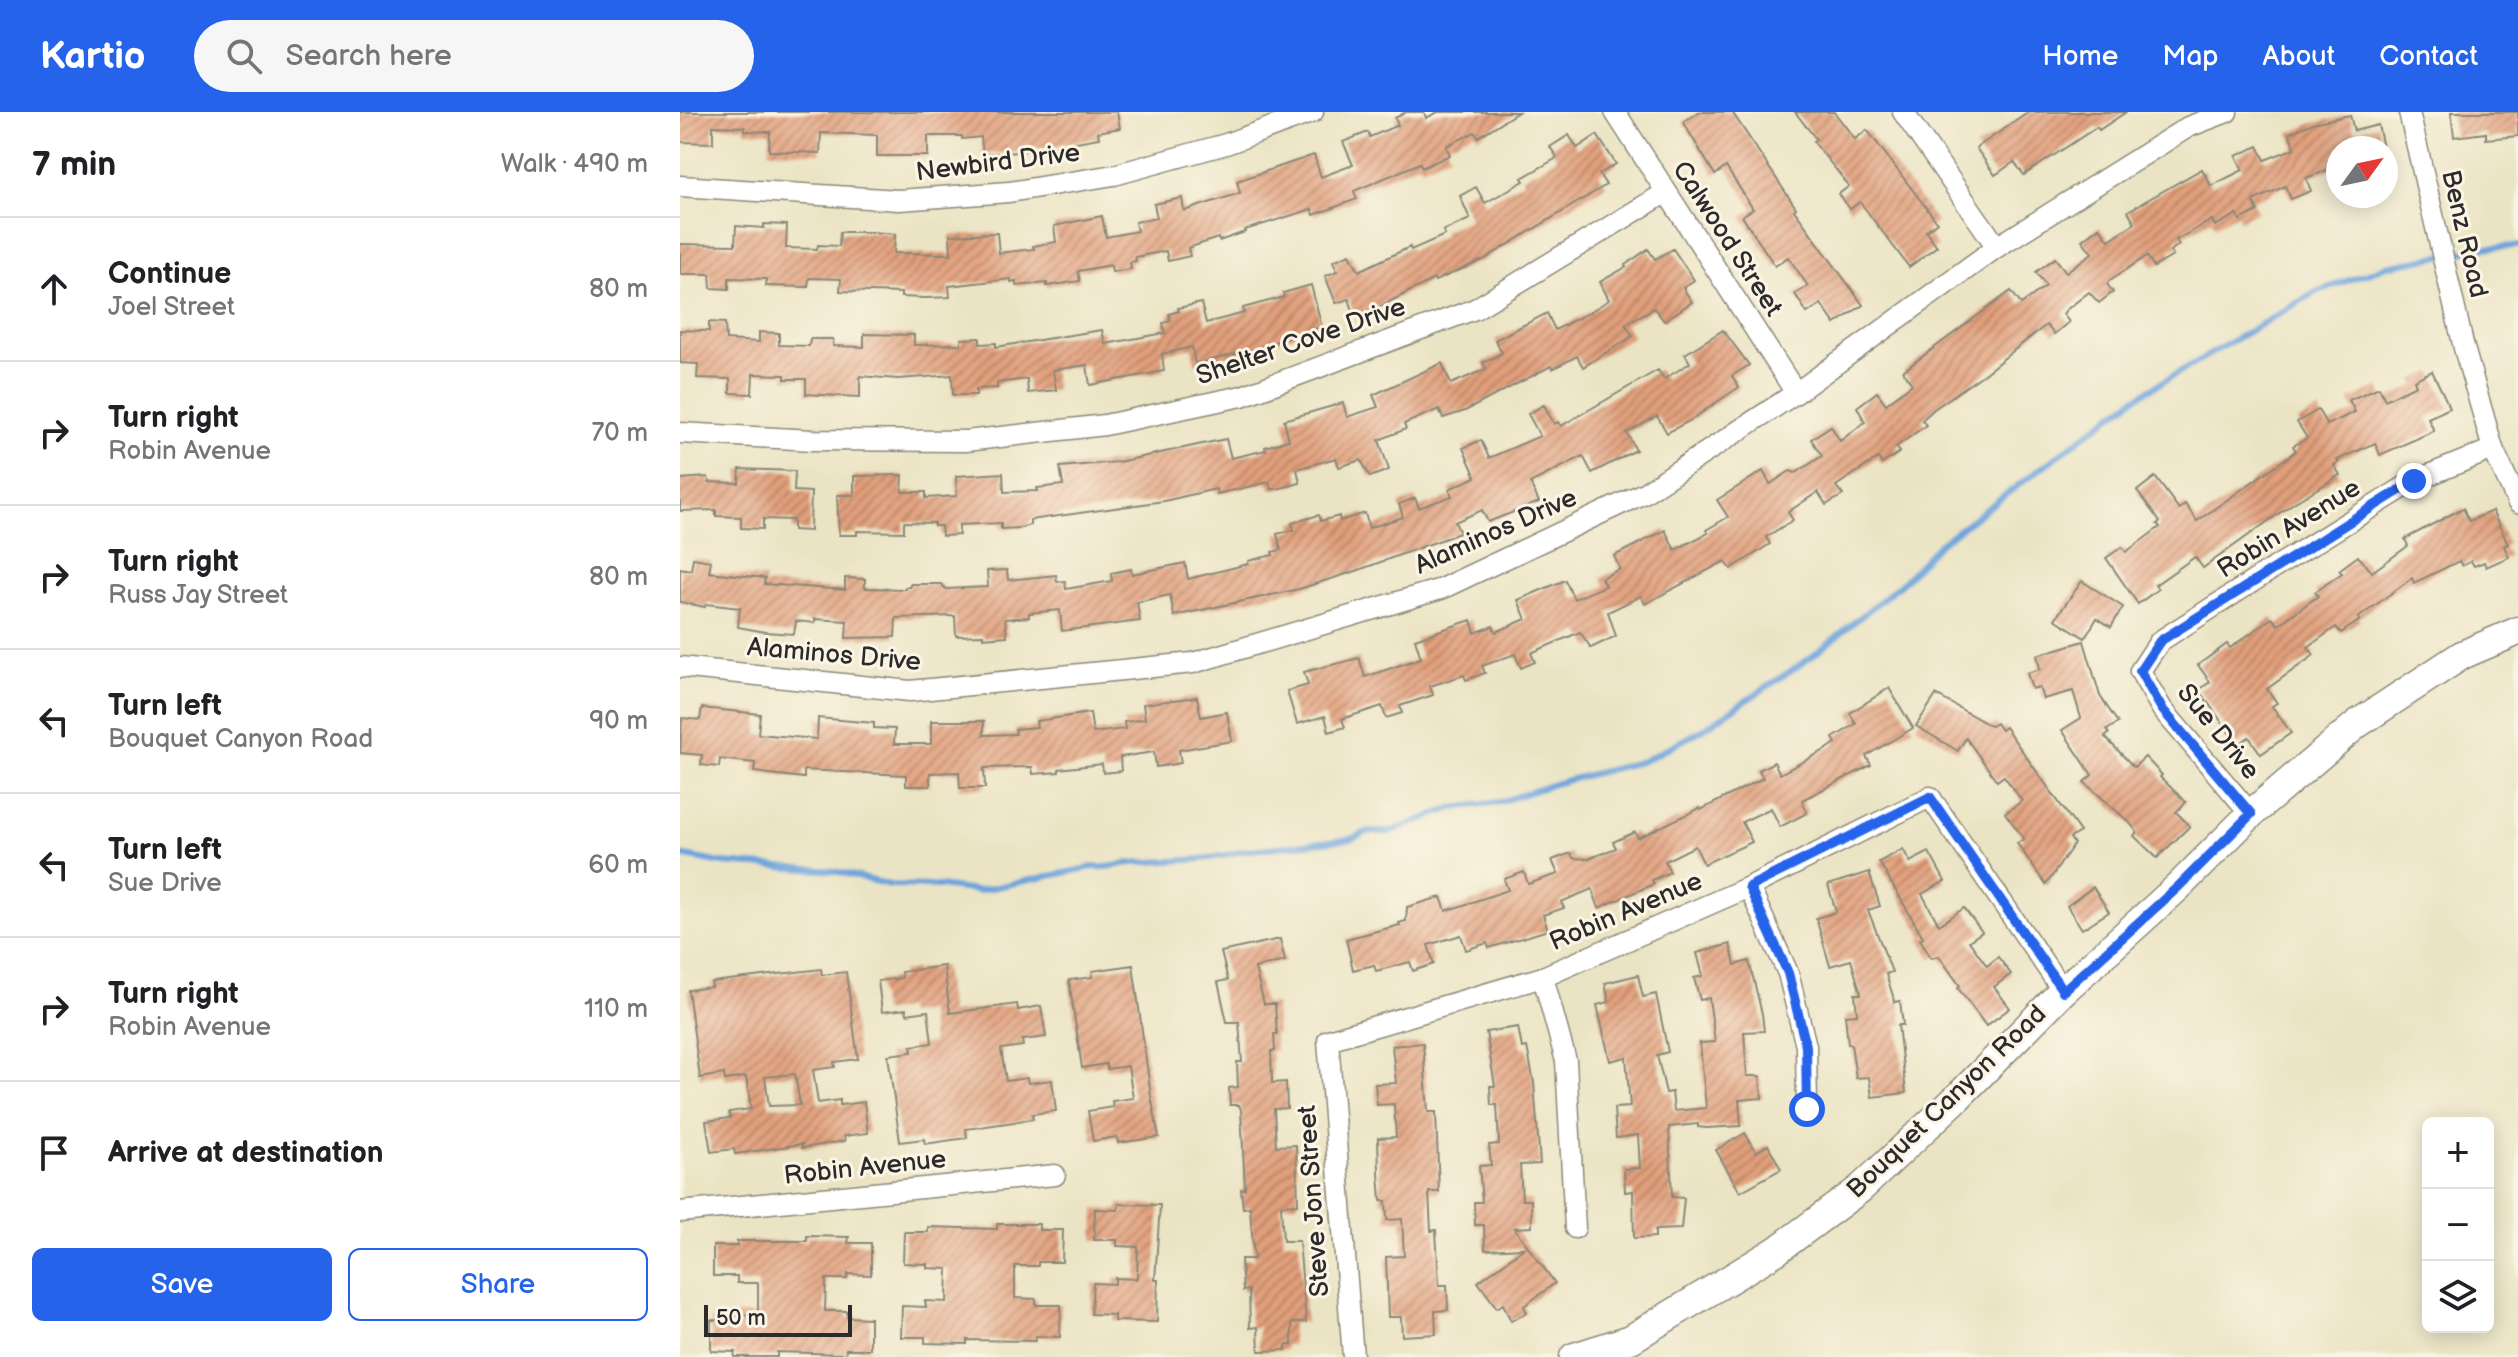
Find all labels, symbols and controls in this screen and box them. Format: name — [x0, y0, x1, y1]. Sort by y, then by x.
search box — [194, 20, 754, 92]
text: Kartio — [40, 34, 146, 79]
icon: search — [222, 34, 266, 78]
text: Search here — [286, 38, 452, 74]
text: Home — [2042, 40, 2118, 73]
text: Map — [2162, 40, 2219, 73]
text: About — [2263, 40, 2335, 73]
text: Contact — [2379, 40, 2478, 73]
north arrow — [2326, 136, 2398, 208]
street label: Newbird Drive — [914, 138, 1082, 188]
text: 7 min — [32, 144, 116, 185]
text: Walk · 490 m — [501, 149, 648, 180]
street label: Calwood Street — [1665, 156, 1789, 322]
street label: Benz Road — [2434, 167, 2494, 301]
text: Continue — [108, 256, 231, 292]
icon: ahead — [32, 267, 76, 311]
text: 80 m — [589, 274, 648, 305]
text: Joel Street — [108, 292, 235, 323]
street label: Shelter Cove Drive — [1192, 292, 1410, 392]
text: Turn right — [108, 400, 239, 436]
icon: right — [32, 411, 76, 455]
text: 70 m — [591, 418, 648, 449]
text: Robin Avenue — [108, 436, 271, 467]
route end — [2396, 463, 2432, 499]
street label: Robin Avenue — [2212, 473, 2366, 585]
street label: Alaminos Drive — [1410, 482, 1582, 582]
text: Turn right — [108, 544, 239, 580]
icon: right — [32, 555, 76, 599]
text: 80 m — [589, 562, 648, 593]
text: Russ Jay Street — [108, 580, 288, 611]
street label: Alaminos Drive — [746, 632, 922, 678]
street label: Sue Drive — [2170, 678, 2266, 786]
text: Turn left — [108, 688, 222, 724]
icon: left — [32, 699, 76, 743]
text: 90 m — [589, 706, 648, 737]
text: Bouquet Canyon Road — [108, 724, 373, 755]
text: Turn left — [108, 832, 222, 868]
icon: left — [32, 843, 76, 887]
text: 60 m — [588, 850, 648, 881]
street label: Robin Avenue — [1545, 866, 1707, 958]
text: Sue Drive — [108, 868, 222, 899]
text: Turn right — [108, 976, 239, 1012]
icon: right — [32, 987, 76, 1031]
text: 110 m — [584, 994, 648, 1025]
street label: Bouquet Canyon Road — [1841, 999, 2053, 1205]
text: Robin Avenue — [108, 1012, 271, 1043]
route start — [1789, 1091, 1825, 1127]
street label: Steve Jon Street — [1292, 1104, 1336, 1298]
map controls — [2422, 1117, 2494, 1333]
button: + — [2422, 1117, 2494, 1189]
icon: arrive — [32, 1131, 76, 1175]
text: Arrive at destination — [108, 1135, 384, 1171]
street label: Robin Avenue — [782, 1144, 948, 1192]
button: − — [2422, 1189, 2494, 1261]
button: Save — [32, 1248, 332, 1321]
button: Share — [348, 1248, 648, 1321]
button: layers — [2422, 1261, 2494, 1333]
scale bar — [704, 1301, 852, 1337]
text: 50 m — [716, 1305, 766, 1332]

